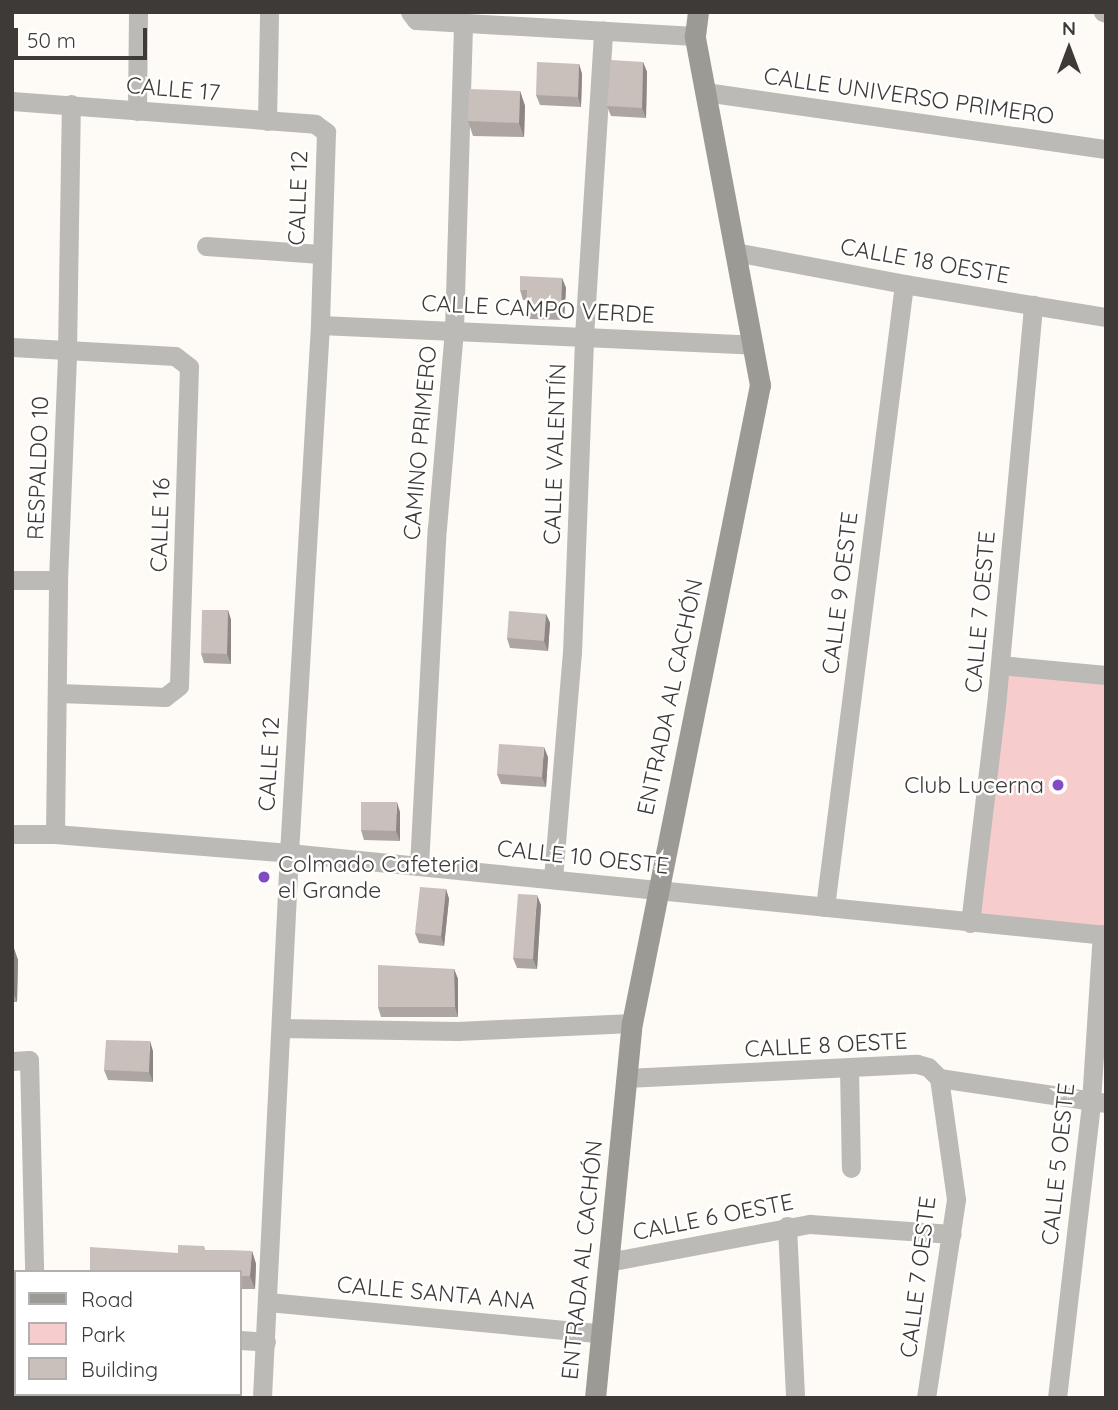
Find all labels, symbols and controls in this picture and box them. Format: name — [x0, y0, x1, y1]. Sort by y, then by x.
scale bar — [18, 14, 150, 58]
north arrow — [1034, 14, 1104, 84]
text: N — [1062, 16, 1076, 40]
text: 50 m — [27, 27, 76, 53]
street label: CALLE UNIVERSO PRIMERO — [762, 62, 1056, 130]
street label: CALLE 17 — [125, 71, 221, 107]
street label: CALLE 12 — [283, 150, 313, 246]
street label: CALLE 18 OESTE — [838, 233, 1012, 289]
street label: CALLE CAMPO VERDE — [421, 289, 655, 329]
street label: CAMINO PRIMERO — [398, 345, 442, 541]
street label: CALLE VALENTÍN — [538, 363, 572, 545]
street label: RESPALDO 10 — [22, 396, 54, 540]
street label: CALLE 16 — [145, 477, 175, 573]
street label: CALLE 9 OESTE — [816, 510, 864, 676]
street label: CALLE 7 OESTE — [959, 530, 1001, 694]
street label: ENTRADA AL CACHÓN — [631, 576, 709, 818]
street label: CALLE 12 — [253, 716, 285, 812]
place label: Club Lucerna — [904, 771, 1044, 799]
marker: Club Lucerna — [1050, 777, 1066, 793]
street label: CALLE 10 OESTE — [496, 834, 670, 880]
place label: Colmado Cafeteria el Grande — [278, 850, 479, 904]
marker: Colmado Cafeteria el Grande — [256, 869, 272, 885]
street label: CALLE 8 OESTE — [744, 1027, 908, 1063]
street label: CALLE 5 OESTE — [1036, 1081, 1080, 1247]
street label: ENTRADA AL CACHÓN — [556, 1139, 608, 1381]
street label: CALLE 6 OESTE — [630, 1188, 796, 1246]
street label: CALLE 7 OESTE — [894, 1195, 942, 1359]
legend — [14, 1270, 242, 1396]
street label: CALLE SANTA ANA — [336, 1271, 536, 1315]
text: Road — [81, 1286, 133, 1312]
text: Park — [81, 1321, 125, 1347]
text: Building — [81, 1356, 158, 1382]

